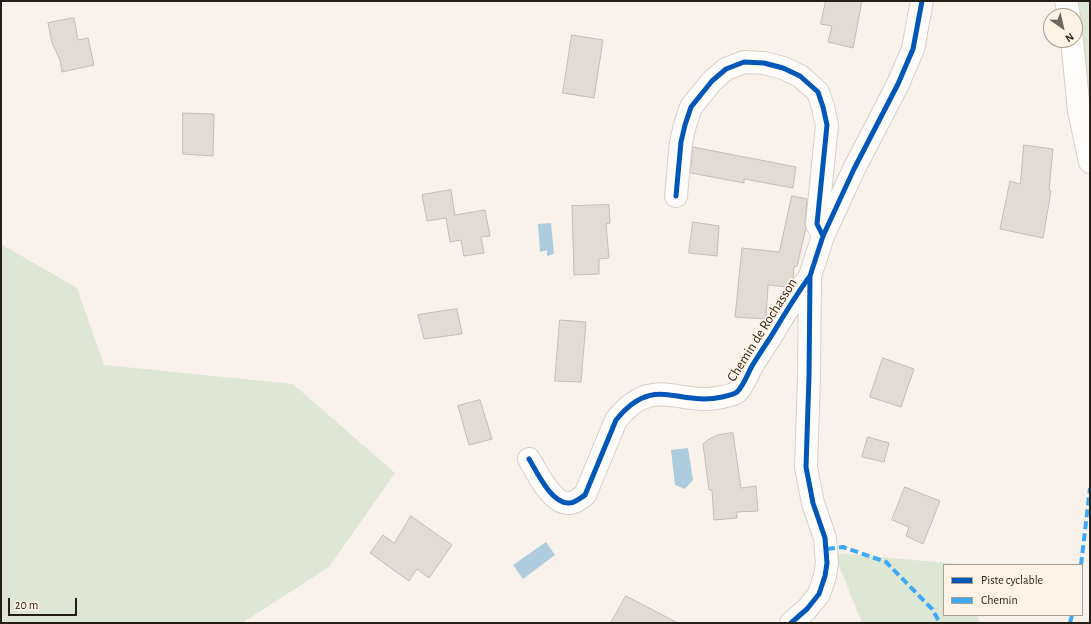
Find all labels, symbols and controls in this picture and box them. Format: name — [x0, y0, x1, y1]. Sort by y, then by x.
north arrow — [1043, 8, 1083, 48]
text: N — [1063, 31, 1076, 44]
street label: Chemin de Rochasson — [723, 275, 801, 385]
legend — [943, 564, 1083, 616]
text: Piste cyclable — [981, 574, 1043, 586]
scale bar — [10, 590, 79, 616]
text: Chemin — [981, 594, 1018, 606]
text: 20 m — [15, 599, 38, 611]

